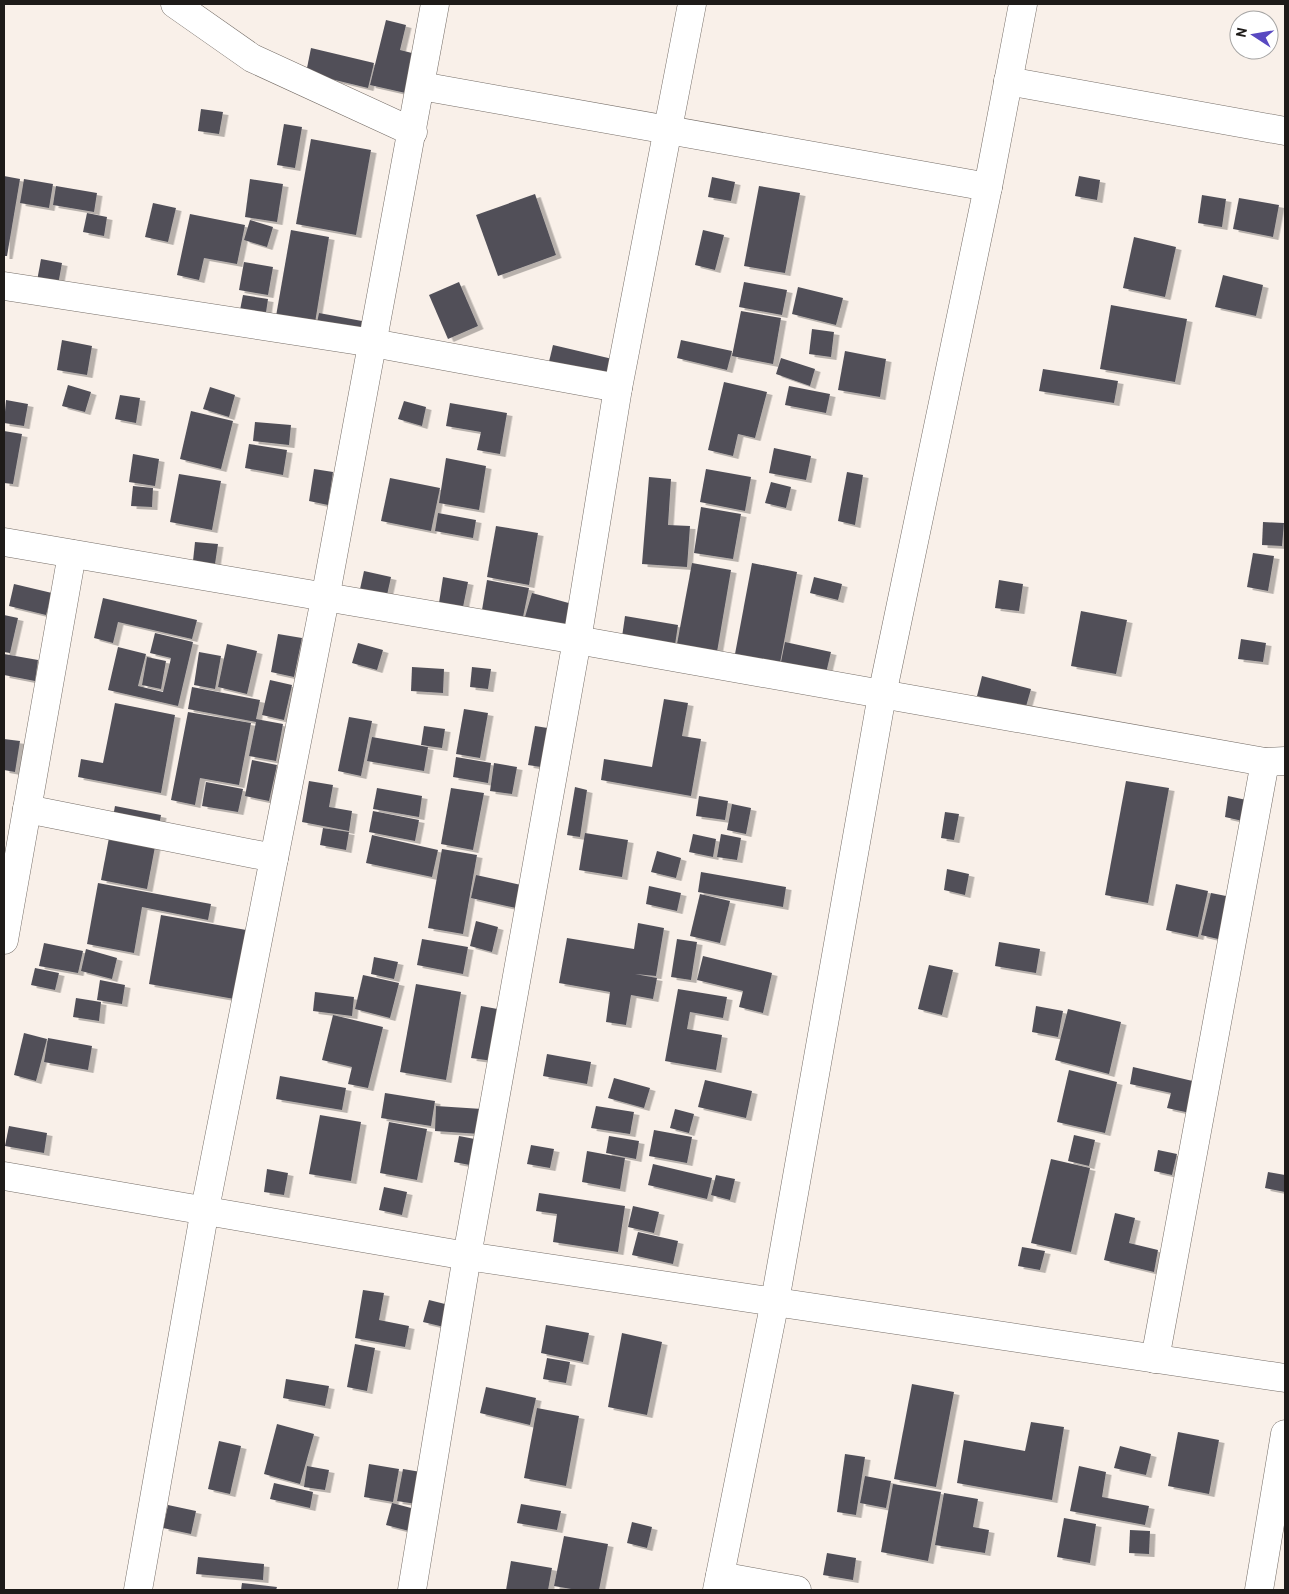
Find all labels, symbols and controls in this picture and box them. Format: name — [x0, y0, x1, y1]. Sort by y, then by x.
north arrow — [1229, 10, 1279, 60]
text: N — [1232, 26, 1250, 39]

